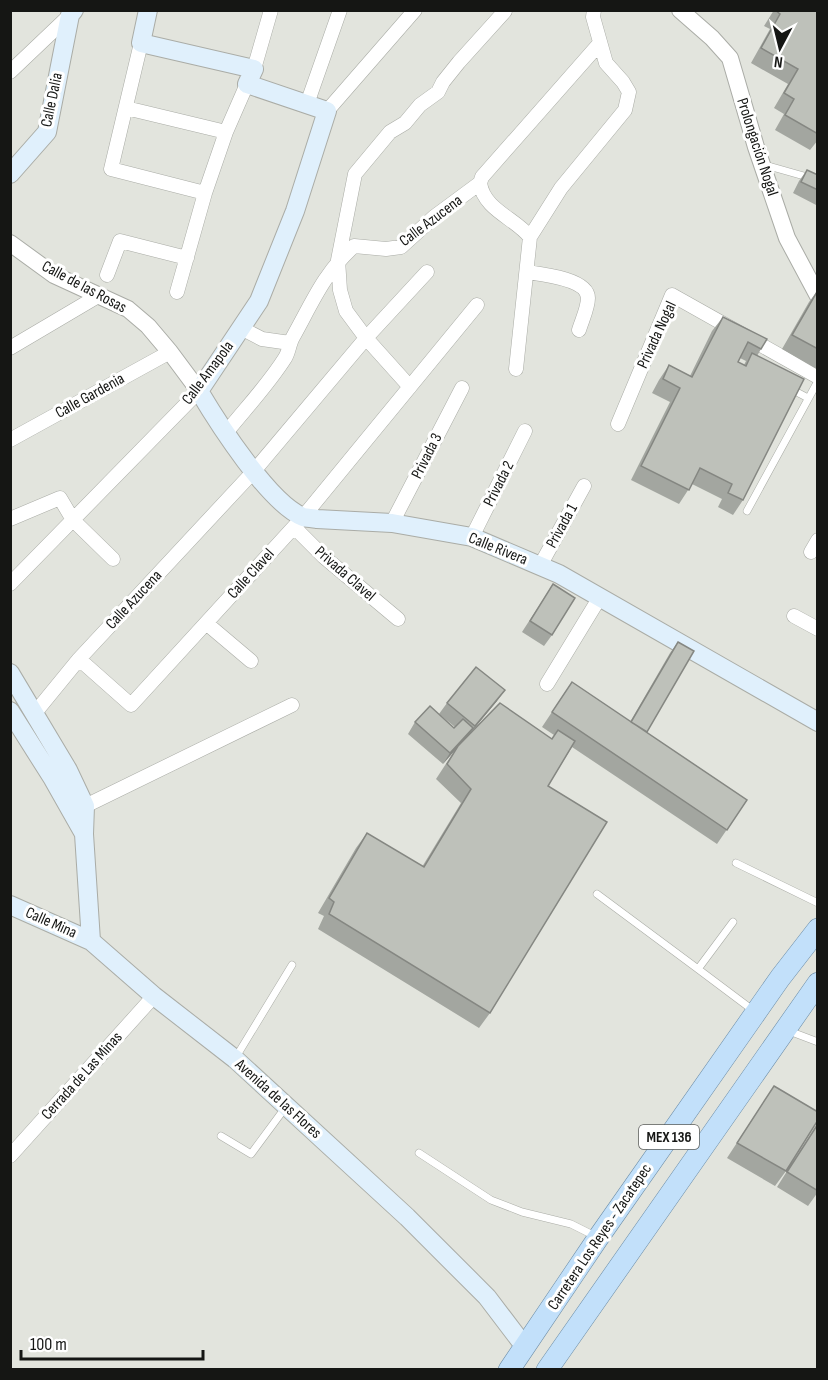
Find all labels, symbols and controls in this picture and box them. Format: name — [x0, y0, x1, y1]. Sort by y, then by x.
north arrow — [750, 18, 810, 78]
text: N — [773, 51, 784, 71]
street label: Calle Dalia — [37, 71, 67, 129]
street label: Prolongación Nogal — [732, 96, 782, 198]
street label: Calle Azucena — [396, 191, 466, 251]
street label: Calle de las Rosas — [38, 257, 130, 317]
street label: Privada Nogal — [633, 298, 681, 372]
street label: Calle Amapola — [178, 338, 238, 408]
street label: Calle Gardenia — [52, 369, 128, 423]
street label: Privada 3 — [408, 430, 446, 482]
street label: Privada 2 — [480, 458, 518, 510]
street label: Privada 1 — [542, 500, 582, 551]
street label: Calle Rivera — [466, 529, 530, 569]
street label: Privada Clavel — [311, 543, 379, 605]
street label: Calle Clavel — [224, 545, 278, 603]
street label: Calle Azucena — [102, 567, 166, 633]
street label: Calle Mina — [22, 903, 80, 943]
street label: Cerrada de Las Minas — [38, 1028, 127, 1124]
street label: Avenida de las Flores — [230, 1055, 325, 1143]
road number: MEX 136 — [639, 1125, 699, 1149]
street label: Carretera Los Reyes - Zacatepec — [544, 1160, 656, 1314]
scale bar — [21, 1323, 202, 1361]
text: 100 m — [30, 1334, 67, 1355]

